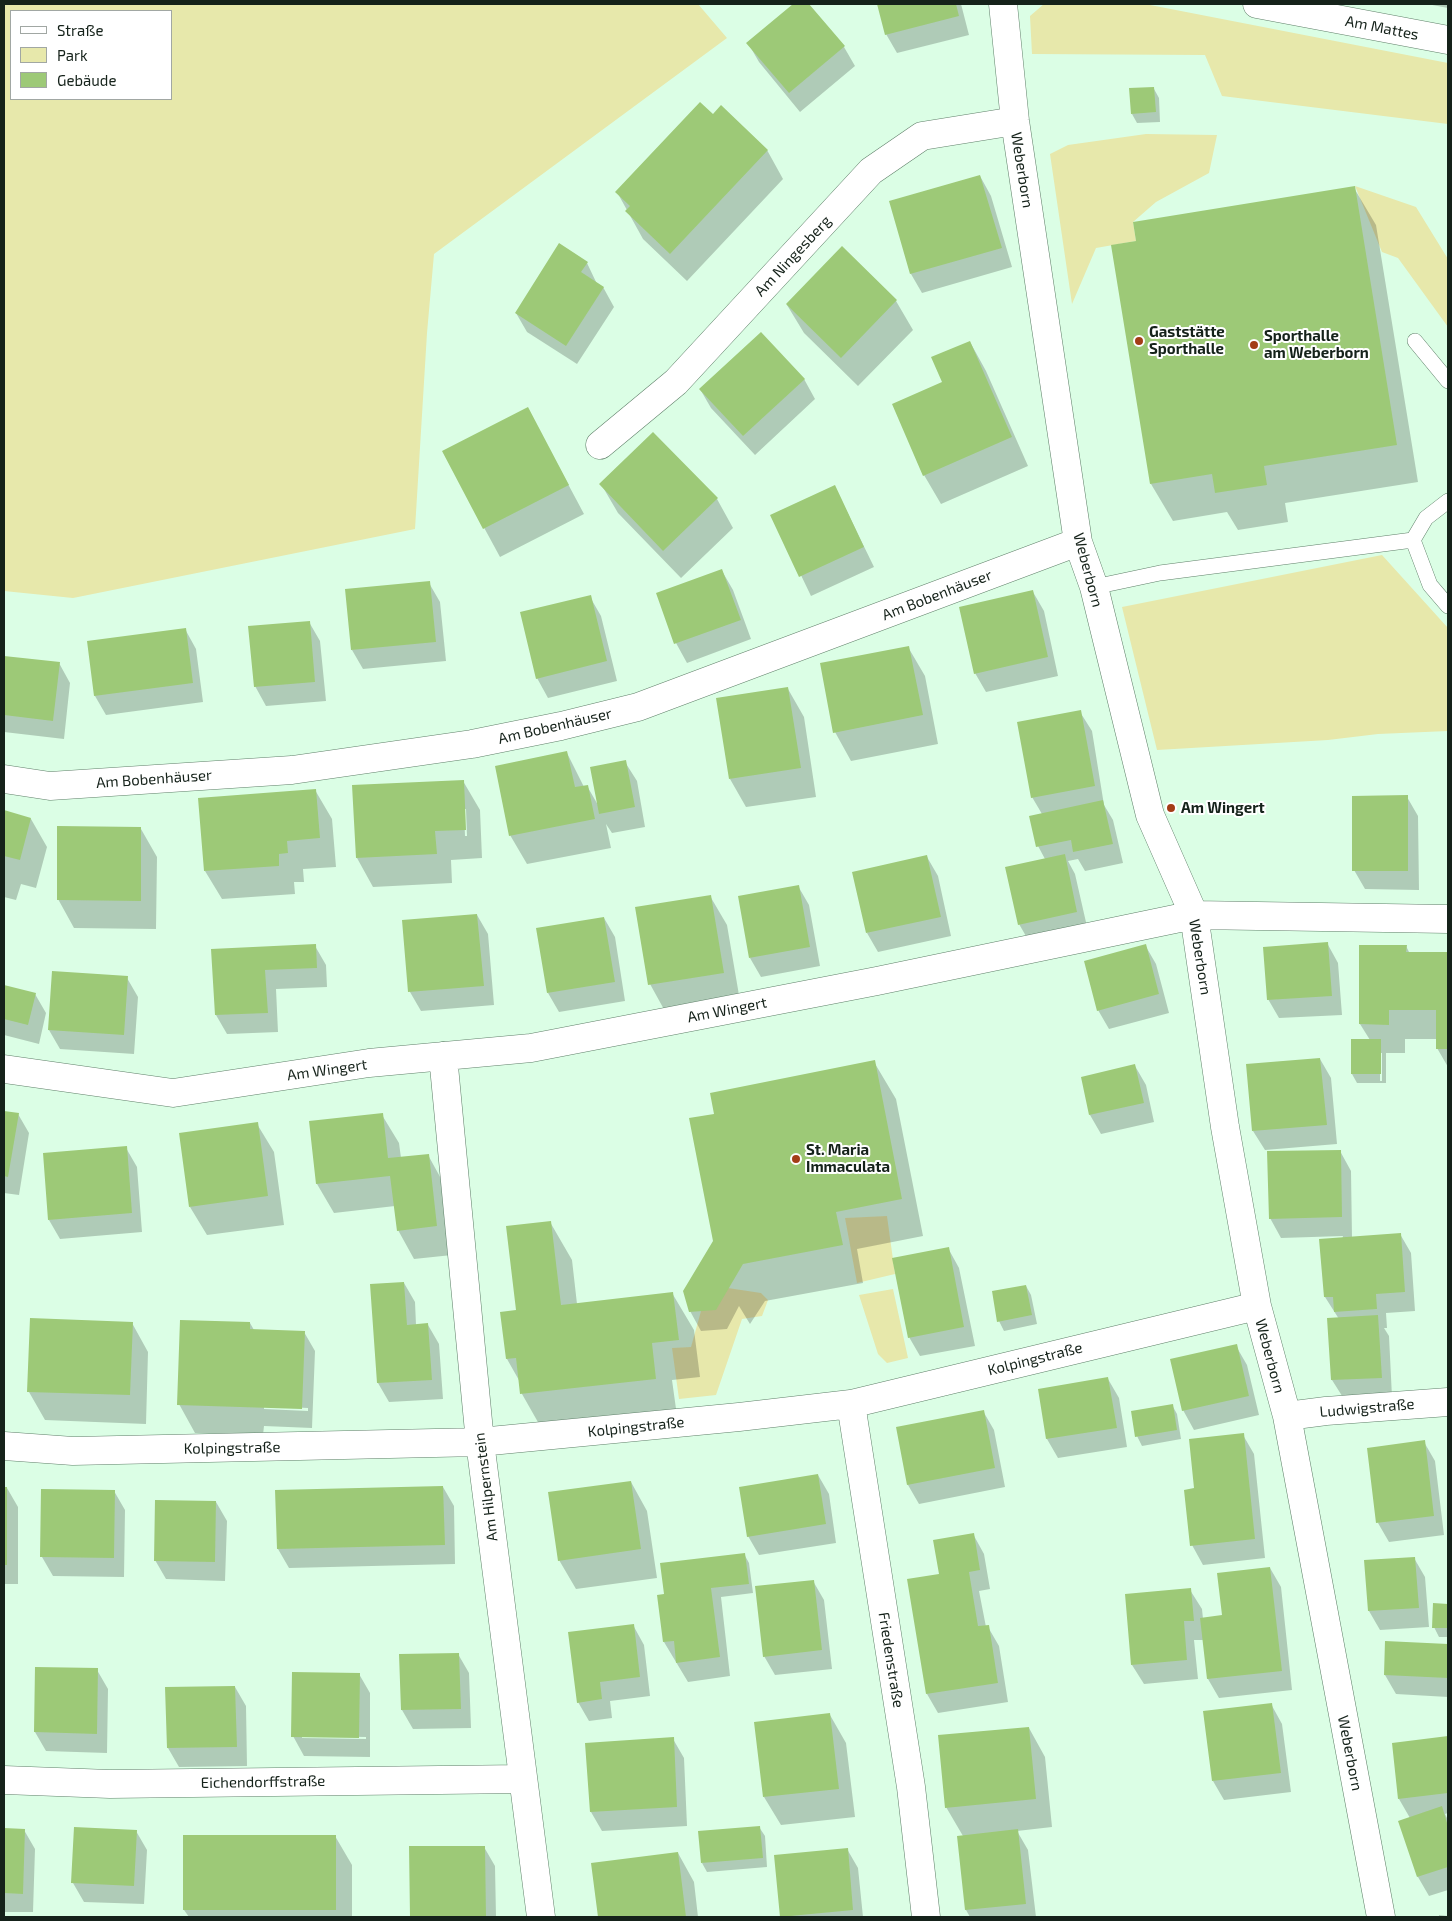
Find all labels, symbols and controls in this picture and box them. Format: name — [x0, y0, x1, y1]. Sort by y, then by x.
legend — [10, 10, 172, 100]
street label: Am Mattes — [1344, 12, 1420, 44]
text: Straße — [57, 21, 103, 39]
text: Park — [57, 46, 88, 64]
text: Gebäude — [57, 71, 116, 89]
street label: Weberborn — [1007, 131, 1037, 209]
street label: Am Ningesberg — [751, 212, 835, 300]
place label: Gaststätte Sporthalle — [1149, 323, 1225, 358]
place label: Sporthalle am Weberborn — [1264, 327, 1369, 362]
marker: Gaststätte Sporthalle — [1133, 335, 1145, 347]
marker: Sporthalle am Weberborn — [1248, 339, 1260, 351]
street label: Weberborn — [1069, 531, 1107, 609]
street label: Am Bobenhäuser — [880, 566, 994, 624]
street label: Am Bobenhäuser — [496, 704, 614, 748]
street label: Am Bobenhäuser — [95, 766, 213, 792]
place label: Am Wingert — [1181, 799, 1265, 817]
marker: Am Wingert — [1165, 802, 1177, 814]
street label: Weberborn — [1185, 918, 1215, 996]
street label: Am Wingert — [686, 993, 768, 1027]
street label: Am Wingert — [286, 1055, 368, 1085]
place label: St. Maria Immaculata — [806, 1141, 890, 1176]
marker: St. Maria Immaculata — [790, 1153, 802, 1165]
street label: Weberborn — [1251, 1317, 1289, 1395]
street label: Kolpingstraße — [986, 1339, 1084, 1379]
street label: Ludwigstraße — [1319, 1395, 1415, 1421]
street label: Kolpingstraße — [587, 1413, 685, 1441]
street label: Am Hilpernstein — [470, 1432, 502, 1542]
street label: Kolpingstraße — [183, 1438, 281, 1458]
street label: Friedenstraße — [875, 1611, 907, 1709]
street label: Weberborn — [1334, 1714, 1366, 1792]
street label: Eichendorffstraße — [201, 1772, 325, 1792]

